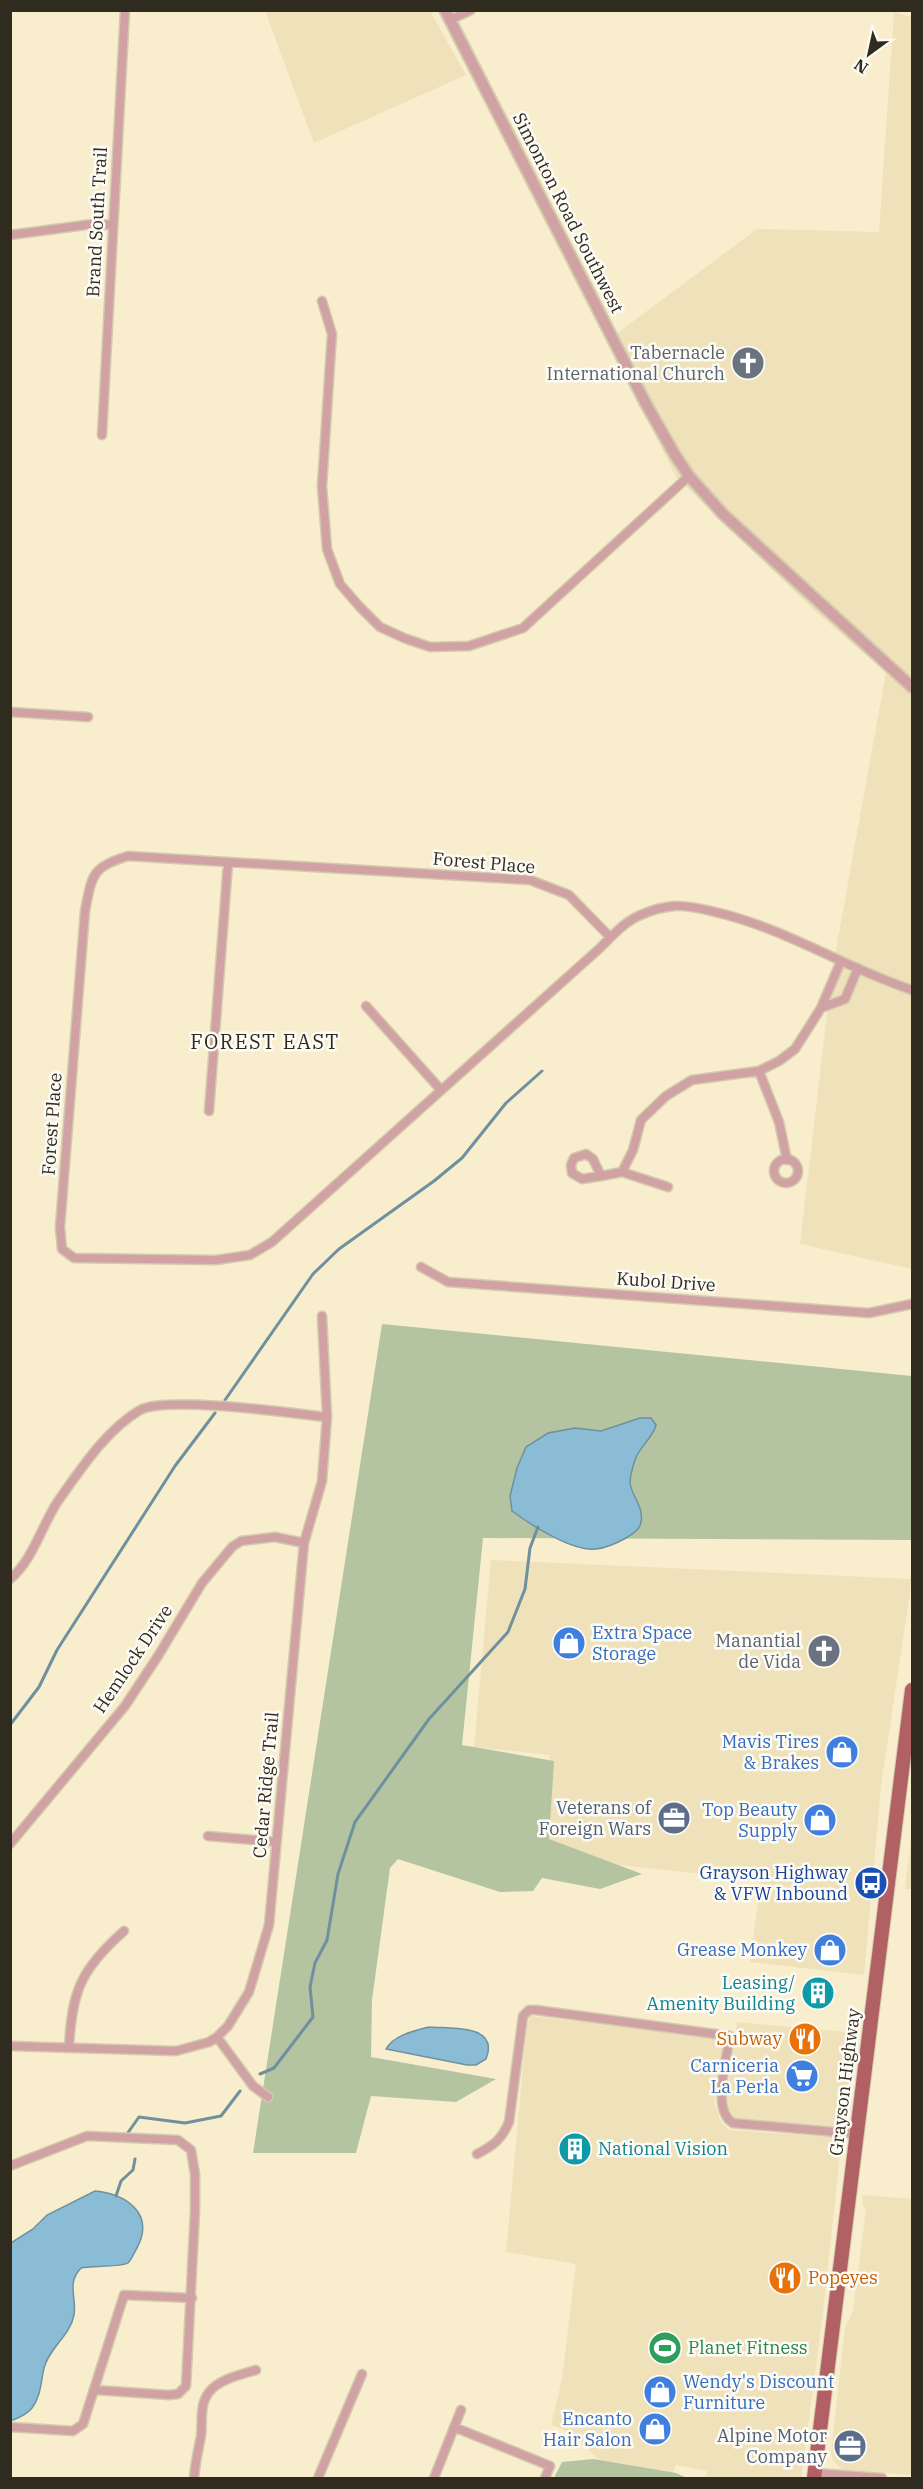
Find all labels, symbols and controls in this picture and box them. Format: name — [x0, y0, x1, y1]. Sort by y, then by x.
north arrow — [839, 24, 899, 84]
text: N — [850, 55, 872, 78]
street label: Simonton Road Southwest — [508, 109, 629, 317]
street label: Brand South Trail — [81, 146, 112, 298]
place label: Tabernacle International Church — [547, 341, 725, 385]
church icon: Tabernacle International Church — [730, 345, 766, 381]
street label: Forest Place — [432, 847, 536, 878]
district label: FOREST EAST — [190, 1028, 340, 1055]
street label: Forest Place — [36, 1072, 67, 1176]
street label: Kubol Drive — [616, 1267, 716, 1296]
street label: Hemlock Drive — [88, 1600, 177, 1717]
place label: Extra Space Storage — [592, 1621, 692, 1665]
shop icon: Extra Space Storage — [551, 1625, 587, 1661]
place label: Manantial de Vida — [715, 1629, 801, 1673]
church icon: Manantial de Vida — [806, 1633, 842, 1669]
street label: Cedar Ridge Trail — [248, 1711, 283, 1859]
place label: Mavis Tires & Brakes — [722, 1730, 819, 1774]
shop icon: Mavis Tires & Brakes — [824, 1734, 860, 1770]
place label: Veterans of Foreign Wars — [539, 1796, 653, 1840]
place label: Top Beauty Supply — [702, 1798, 797, 1842]
office icon: Veterans of Foreign Wars — [656, 1800, 692, 1836]
shop icon: Top Beauty Supply — [802, 1802, 838, 1838]
place label: Grayson Highway & VFW Inbound — [700, 1861, 848, 1905]
bus stop icon: Grayson Highway & VFW Inbound — [853, 1865, 889, 1901]
shop icon: Grease Monkey — [812, 1932, 848, 1968]
place label: Grease Monkey — [677, 1938, 807, 1961]
place label: Leasing/ Amenity Building — [647, 1971, 795, 2015]
building icon: Leasing/ Amenity Building — [800, 1975, 836, 2011]
street label: Grayson Highway — [824, 2006, 865, 2157]
restaurant icon: Subway — [787, 2021, 823, 2057]
place label: Subway — [716, 2027, 782, 2050]
place label: Carniceria La Perla — [690, 2054, 779, 2098]
supermarket icon: Carniceria La Perla — [784, 2058, 820, 2094]
building icon: National Vision — [557, 2131, 593, 2167]
place label: National Vision — [598, 2137, 728, 2160]
restaurant icon: Popeyes — [767, 2260, 803, 2296]
place label: Popeyes — [808, 2266, 878, 2289]
sports icon: Planet Fitness — [647, 2330, 683, 2366]
place label: Planet Fitness — [688, 2336, 808, 2359]
place label: Wendy's Discount Furniture — [683, 2370, 834, 2414]
shop icon: Wendy's Discount Furniture — [642, 2374, 678, 2410]
place label: Encanto Hair Salon — [543, 2407, 632, 2451]
shop icon: Encanto Hair Salon — [637, 2411, 673, 2447]
place label: Alpine Motor Company — [717, 2424, 827, 2468]
office icon: Alpine Motor Company — [832, 2428, 868, 2464]

